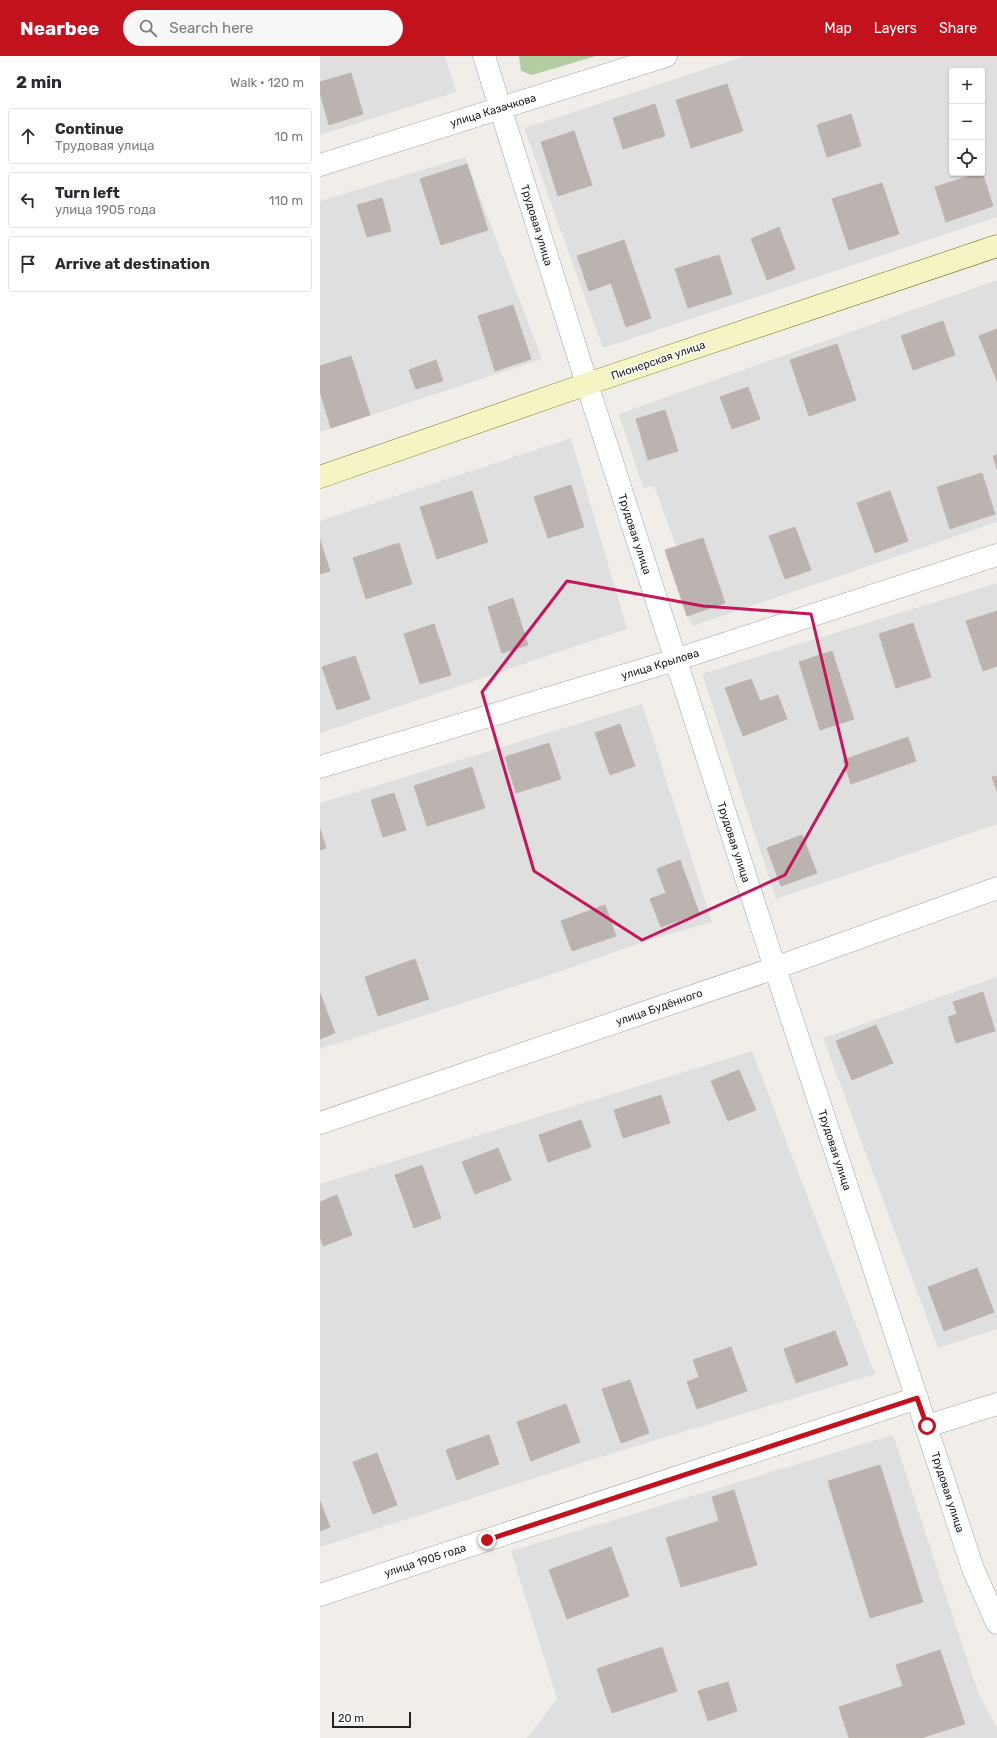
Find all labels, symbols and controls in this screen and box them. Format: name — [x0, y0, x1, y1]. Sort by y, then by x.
search box — [123, 10, 403, 46]
text: Nearbee — [20, 17, 99, 40]
icon: search — [137, 17, 159, 39]
text: Search here — [169, 19, 254, 37]
text: Map — [825, 20, 852, 37]
text: Layers — [874, 20, 917, 37]
text: Share — [939, 20, 977, 37]
map controls — [949, 68, 985, 176]
button: + — [949, 68, 985, 104]
text: 2 min — [16, 72, 62, 92]
text: Walk · 120 m — [230, 75, 304, 90]
street label: улица Казачкова — [449, 91, 538, 130]
button: − — [949, 104, 985, 140]
text: Continue — [55, 120, 124, 138]
icon: ahead — [17, 125, 39, 147]
text: 10 m — [274, 129, 303, 144]
text: Трудовая улица — [55, 138, 155, 153]
button: locate — [949, 140, 985, 176]
street label: Трудовая улица — [518, 183, 555, 267]
text: Turn left — [55, 184, 120, 202]
icon: left — [17, 189, 39, 211]
text: 110 m — [269, 193, 303, 208]
text: улица 1905 года — [55, 202, 156, 217]
icon: arrive — [17, 253, 39, 275]
text: Arrive at destination — [55, 255, 210, 273]
street label: Пионерская улица — [609, 338, 707, 383]
street label: Трудовая улица — [615, 492, 654, 576]
street label: улица Крылова — [620, 646, 701, 682]
street label: Трудовая улица — [714, 800, 753, 884]
street label: улица Будённого — [614, 987, 704, 1028]
street label: Трудовая улица — [815, 1108, 854, 1192]
route start — [918, 1417, 936, 1435]
street label: Трудовая улица — [928, 1450, 967, 1534]
route end — [478, 1531, 496, 1549]
street label: улица 1905 года — [383, 1541, 468, 1580]
scale bar — [332, 1710, 411, 1729]
text: 20 m — [338, 1712, 364, 1725]

